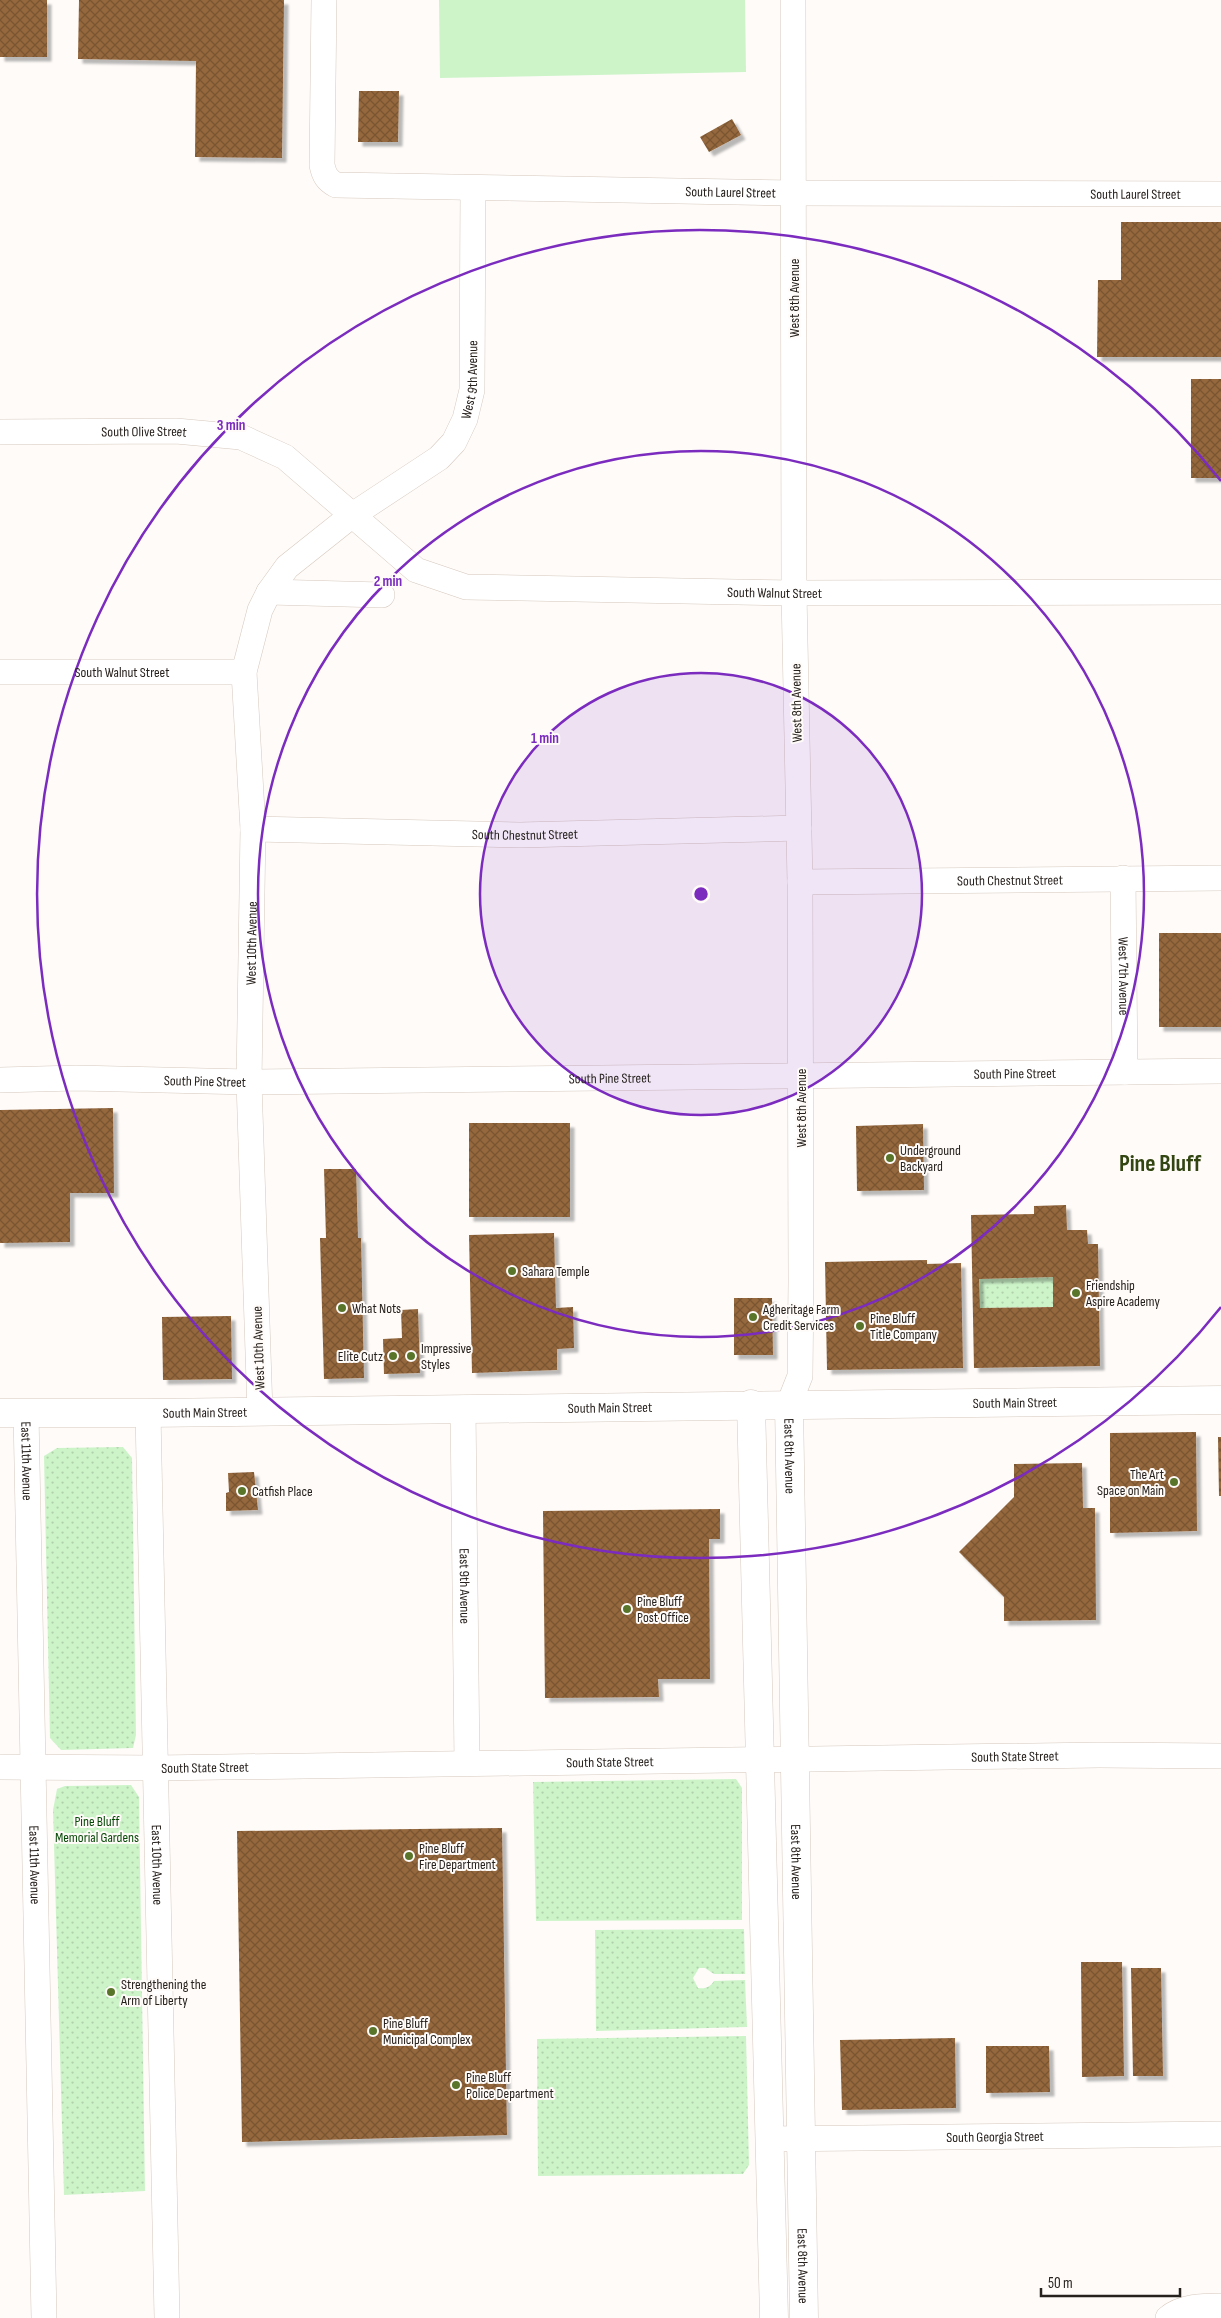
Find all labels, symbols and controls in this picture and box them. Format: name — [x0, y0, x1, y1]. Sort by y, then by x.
street label: South Laurel Street — [685, 183, 776, 202]
street label: South Laurel Street — [1090, 186, 1181, 203]
street label: West 8th Avenue — [786, 259, 803, 337]
street label: West 9th Avenue — [457, 340, 481, 421]
text: 3 min — [217, 416, 245, 435]
street label: South Olive Street — [101, 423, 187, 441]
text: 2 min — [374, 572, 402, 591]
street label: South Walnut Street — [727, 584, 822, 602]
street label: West 8th Avenue — [787, 663, 806, 743]
street label: South Walnut Street — [75, 664, 169, 681]
text: 1 min — [531, 729, 559, 748]
street label: South Chestnut Street — [472, 826, 578, 844]
street label: South Chestnut Street — [957, 872, 1063, 890]
centre of rings — [692, 885, 710, 903]
street label: West 10th Avenue — [243, 901, 261, 985]
street label: West 7th Avenue — [1115, 937, 1132, 1015]
street label: South Pine Street — [974, 1065, 1056, 1083]
street label: South Pine Street — [569, 1069, 651, 1087]
street label: West 8th Avenue — [793, 1069, 810, 1147]
street label: South Pine Street — [164, 1072, 246, 1091]
place label: Underground Backyard — [900, 1142, 961, 1175]
district label: Pine Bluff — [1119, 1149, 1202, 1178]
marker: Underground Backyard — [884, 1152, 896, 1164]
place label: Sahara Temple — [522, 1263, 590, 1280]
marker: Sahara Temple — [506, 1265, 518, 1277]
place label: Friendship Aspire Academy — [1085, 1277, 1161, 1310]
marker: Friendship Aspire Academy — [1070, 1287, 1082, 1299]
place label: What Nots — [352, 1300, 401, 1317]
place label: Agheritage Farm Credit Services — [762, 1301, 839, 1334]
marker: What Nots — [336, 1302, 348, 1314]
street label: West 10th Avenue — [249, 1306, 268, 1390]
place label: Pine Bluff Title Company — [870, 1310, 938, 1343]
marker: Agheritage Farm Credit Services — [747, 1311, 759, 1323]
marker: Pine Bluff Title Company — [854, 1320, 866, 1332]
place label: Impressive Styles — [421, 1340, 471, 1373]
place label: Elite Cutz — [338, 1348, 383, 1365]
marker: Elite Cutz — [387, 1350, 399, 1362]
marker: Impressive Styles — [405, 1350, 417, 1362]
street label: South Main Street — [973, 1394, 1057, 1412]
street label: South Main Street — [568, 1399, 652, 1417]
street label: South Main Street — [163, 1404, 247, 1422]
street label: East 8th Avenue — [780, 1418, 798, 1494]
street label: East 11th Avenue — [17, 1421, 36, 1501]
place label: The Art Space on Main — [1097, 1466, 1164, 1499]
marker: The Art Space on Main — [1168, 1476, 1180, 1488]
place label: Catfish Place — [252, 1483, 313, 1500]
marker: Catfish Place — [236, 1485, 248, 1497]
street label: East 9th Avenue — [456, 1548, 473, 1624]
place label: Pine Bluff Post Office — [637, 1593, 689, 1626]
marker: Pine Bluff Post Office — [621, 1603, 633, 1615]
street label: South State Street — [971, 1748, 1059, 1766]
street label: South State Street — [566, 1753, 654, 1771]
street label: South State Street — [161, 1759, 249, 1777]
park label: Pine Bluff Memorial Gardens — [55, 1813, 139, 1846]
street label: East 8th Avenue — [787, 1824, 805, 1900]
street label: East 11th Avenue — [25, 1825, 44, 1905]
street label: East 10th Avenue — [148, 1825, 166, 1905]
place label: Pine Bluff Fire Department — [419, 1840, 496, 1873]
marker: Pine Bluff Fire Department — [403, 1850, 415, 1862]
place label: Strengthening the Arm of Liberty — [120, 1976, 206, 2009]
marker: Strengthening the Arm of Liberty — [105, 1986, 117, 1998]
place label: Pine Bluff Municipal Complex — [383, 2015, 471, 2048]
marker: Pine Bluff Municipal Complex — [367, 2025, 379, 2037]
place label: Pine Bluff Police Department — [466, 2069, 554, 2102]
marker: Pine Bluff Police Department — [450, 2079, 462, 2091]
street label: South Georgia Street — [946, 2128, 1044, 2146]
street label: East 8th Avenue — [794, 2228, 812, 2304]
scale bar — [1041, 2266, 1180, 2298]
text: 50 m — [1048, 2274, 1073, 2293]

